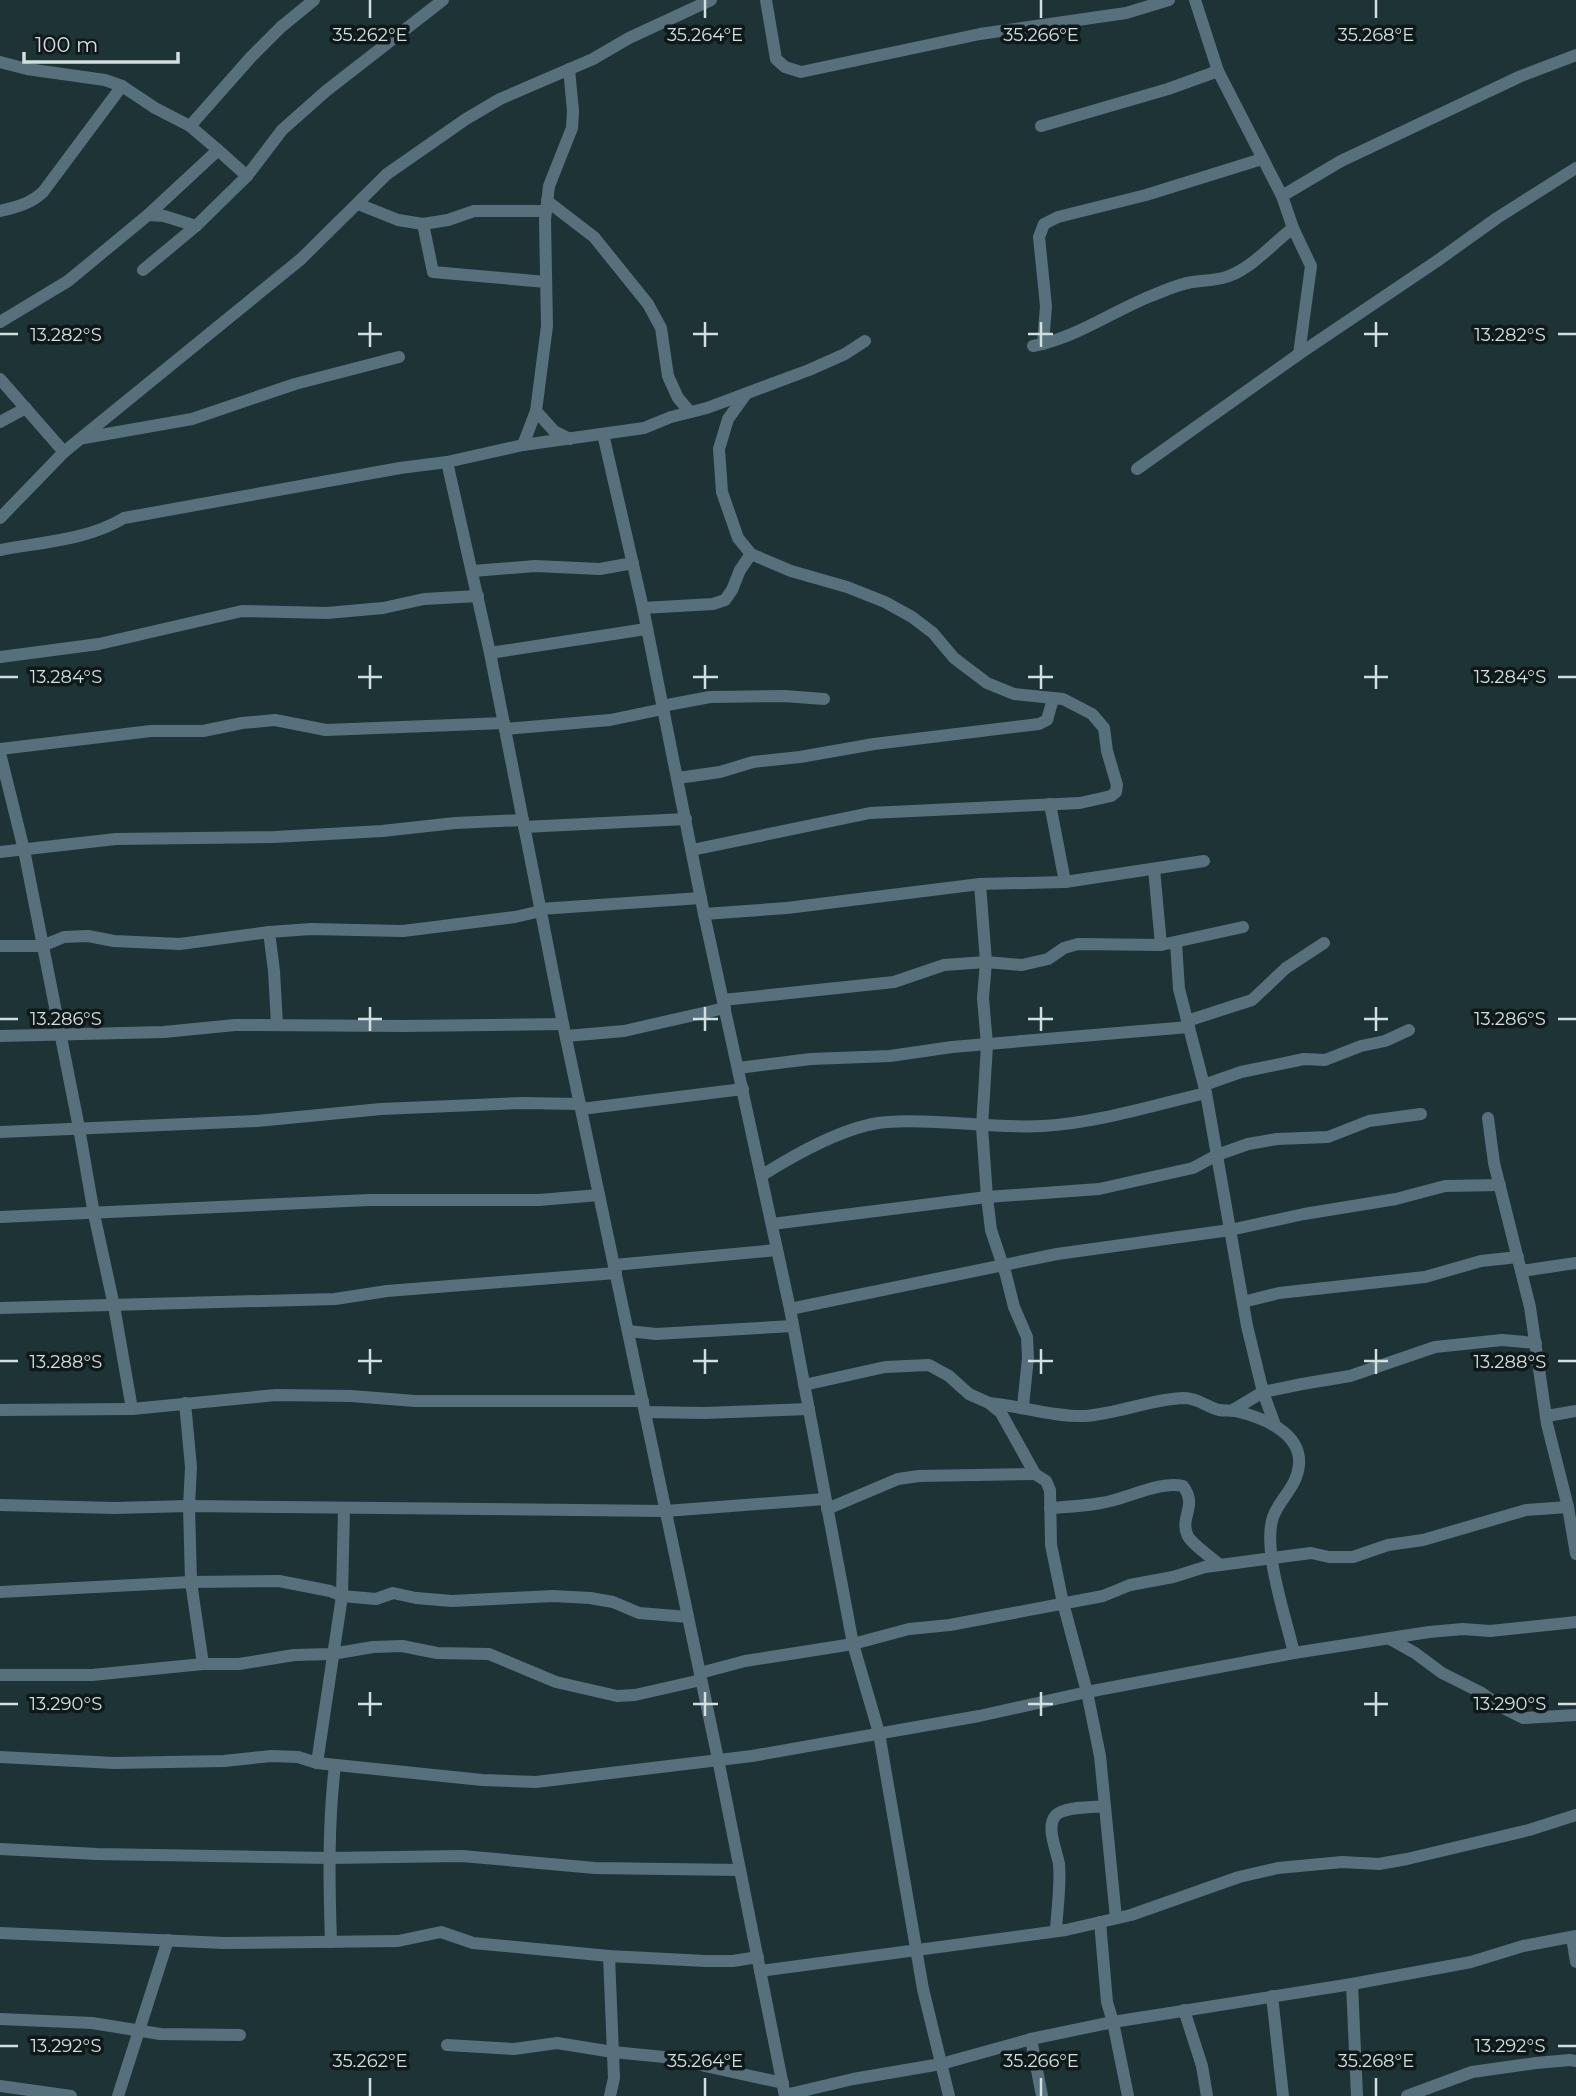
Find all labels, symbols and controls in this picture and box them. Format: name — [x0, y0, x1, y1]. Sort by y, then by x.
scale bar — [24, 21, 178, 65]
text: 35.262°E — [332, 24, 408, 46]
text: 35.264°E — [667, 24, 743, 46]
text: 35.266°E — [1003, 24, 1079, 46]
text: 35.268°E — [1338, 24, 1414, 46]
text: 100 m — [35, 32, 98, 57]
text: 13.282°S — [30, 324, 102, 346]
text: 13.282°S — [1474, 324, 1546, 346]
text: 13.284°S — [30, 666, 102, 688]
text: 13.284°S — [1474, 666, 1546, 688]
text: 13.286°S — [30, 1008, 102, 1030]
text: 13.286°S — [1474, 1008, 1546, 1030]
text: 13.288°S — [30, 1351, 102, 1373]
text: 13.288°S — [1474, 1351, 1546, 1373]
text: 13.290°S — [30, 1693, 102, 1715]
text: 13.290°S — [1474, 1693, 1546, 1715]
text: 13.292°S — [30, 2035, 102, 2057]
text: 13.292°S — [1474, 2035, 1546, 2057]
text: 35.262°E — [332, 2050, 408, 2072]
text: 35.264°E — [667, 2050, 743, 2072]
text: 35.266°E — [1003, 2050, 1079, 2072]
text: 35.268°E — [1338, 2050, 1414, 2072]

